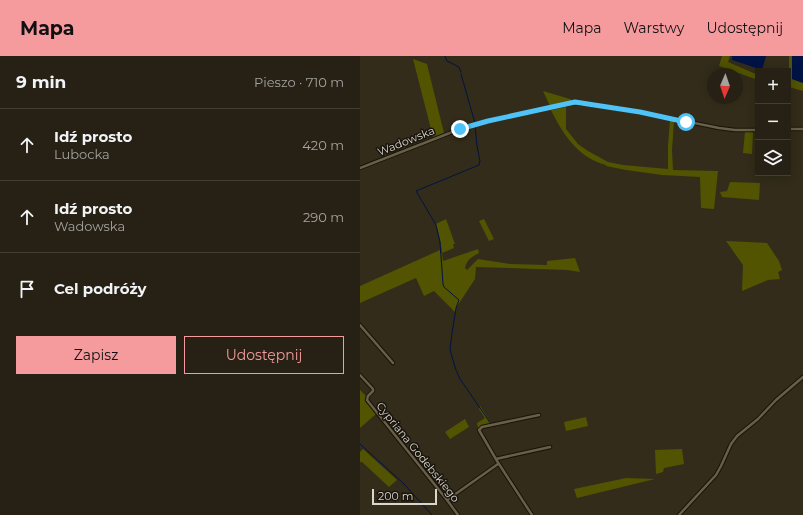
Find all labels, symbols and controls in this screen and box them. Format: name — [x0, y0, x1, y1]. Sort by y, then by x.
text: Mapa — [20, 17, 75, 40]
text: Mapa — [562, 19, 602, 37]
text: Warstwy — [624, 19, 684, 37]
text: Udostępnij — [706, 19, 783, 37]
north arrow — [707, 68, 743, 104]
map controls — [755, 68, 791, 176]
button: + — [755, 68, 791, 104]
text: 9 min — [16, 72, 66, 92]
text: Pieszo · 710 m — [254, 74, 344, 90]
button: − — [755, 104, 791, 140]
route start — [677, 113, 695, 131]
route end — [451, 120, 469, 138]
street label: Wadowska — [375, 123, 437, 159]
text: Idź prosto — [54, 127, 132, 146]
icon: ahead — [16, 134, 38, 156]
text: 420 m — [302, 137, 344, 153]
button: layers — [755, 140, 791, 176]
text: Lubocka — [54, 146, 110, 162]
text: Idź prosto — [54, 199, 132, 218]
icon: ahead — [16, 206, 38, 228]
text: 290 m — [303, 209, 344, 225]
text: Wadowska — [54, 218, 125, 234]
icon: arrive — [16, 278, 38, 300]
text: Cel podróży — [54, 279, 146, 298]
button: Zapisz — [16, 336, 176, 374]
button: Udostępnij — [184, 336, 344, 374]
street label: Cypriana Godebskiego — [373, 399, 463, 505]
scale bar — [372, 487, 437, 506]
text: 200 m — [378, 489, 413, 503]

